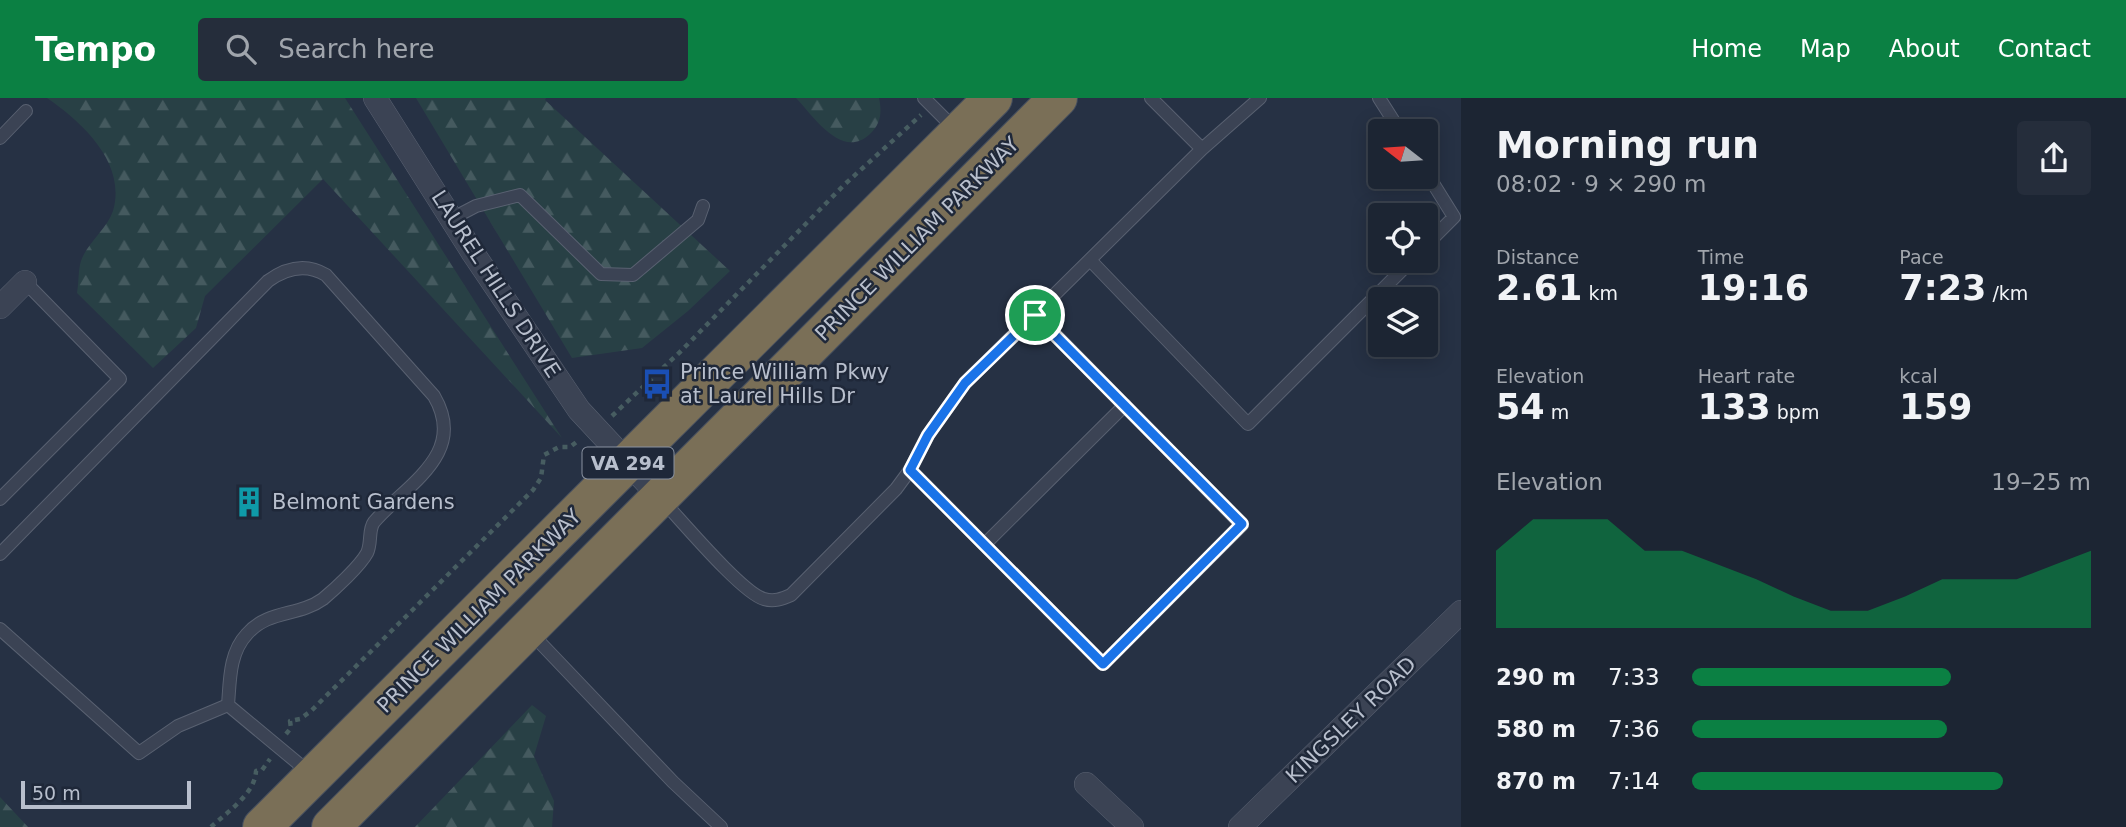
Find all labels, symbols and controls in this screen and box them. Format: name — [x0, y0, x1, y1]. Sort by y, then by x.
search box — [198, 18, 688, 81]
text: Tempo — [35, 30, 156, 69]
icon: search — [222, 30, 260, 68]
text: Search here — [278, 34, 434, 64]
text: Home — [1691, 35, 1762, 63]
text: Map — [1800, 35, 1851, 63]
text: About — [1889, 35, 1960, 63]
text: Contact — [1998, 35, 2091, 63]
north arrow — [1368, 119, 1438, 189]
map controls — [1368, 119, 1438, 357]
button: share — [2017, 121, 2091, 195]
text: Morning run — [1496, 123, 1759, 167]
street label: PRINCE WILLIAM PARKWAY — [810, 132, 1024, 346]
text: 08:02 · 9 × 290 m — [1496, 171, 1706, 197]
street label: LAUREL HILLS DRIVE — [427, 186, 565, 382]
button: locate — [1368, 203, 1438, 273]
text: Distance — [1496, 246, 1579, 268]
text: Time — [1698, 246, 1744, 268]
text: Pace — [1899, 246, 1944, 268]
text: 2.61 — [1496, 268, 1582, 308]
text: 19:16 — [1698, 268, 1809, 308]
text: 7:23 — [1899, 268, 1986, 308]
text: km — [1582, 282, 1618, 304]
text: /km — [1986, 282, 2028, 304]
pin — [1005, 285, 1065, 345]
button: layers — [1368, 287, 1438, 357]
icon: arrive — [1016, 296, 1054, 334]
place label: Prince William Pkwy at Laurel Hills Dr — [680, 360, 889, 408]
text: Elevation — [1496, 365, 1584, 387]
text: Heart rate — [1698, 365, 1795, 387]
text: kcal — [1899, 365, 1938, 387]
bus stop icon: Prince William Pkwy at Laurel Hills Dr — [640, 367, 674, 401]
text: 54 — [1496, 387, 1545, 427]
text: 133 — [1698, 387, 1771, 427]
text: 159 — [1899, 387, 1972, 427]
text: m — [1545, 401, 1569, 423]
text: bpm — [1771, 401, 1819, 423]
road number: VA 294 — [582, 448, 674, 478]
text: Elevation — [1496, 469, 1603, 495]
text: 19–25 m — [1991, 469, 2091, 495]
building icon: Belmont Gardens — [232, 485, 266, 519]
place label: Belmont Gardens — [272, 490, 455, 514]
street label: PRINCE WILLIAM PARKWAY — [372, 504, 586, 718]
street label: KINGSLEY ROAD — [1281, 652, 1421, 788]
text: 290 m — [1496, 664, 1576, 690]
text: 7:33 — [1608, 664, 1660, 690]
text: 580 m — [1496, 716, 1576, 742]
text: 7:36 — [1608, 716, 1660, 742]
text: 870 m — [1496, 768, 1576, 794]
text: 7:14 — [1608, 768, 1660, 794]
scale bar — [21, 778, 191, 810]
text: 50 m — [32, 782, 81, 804]

